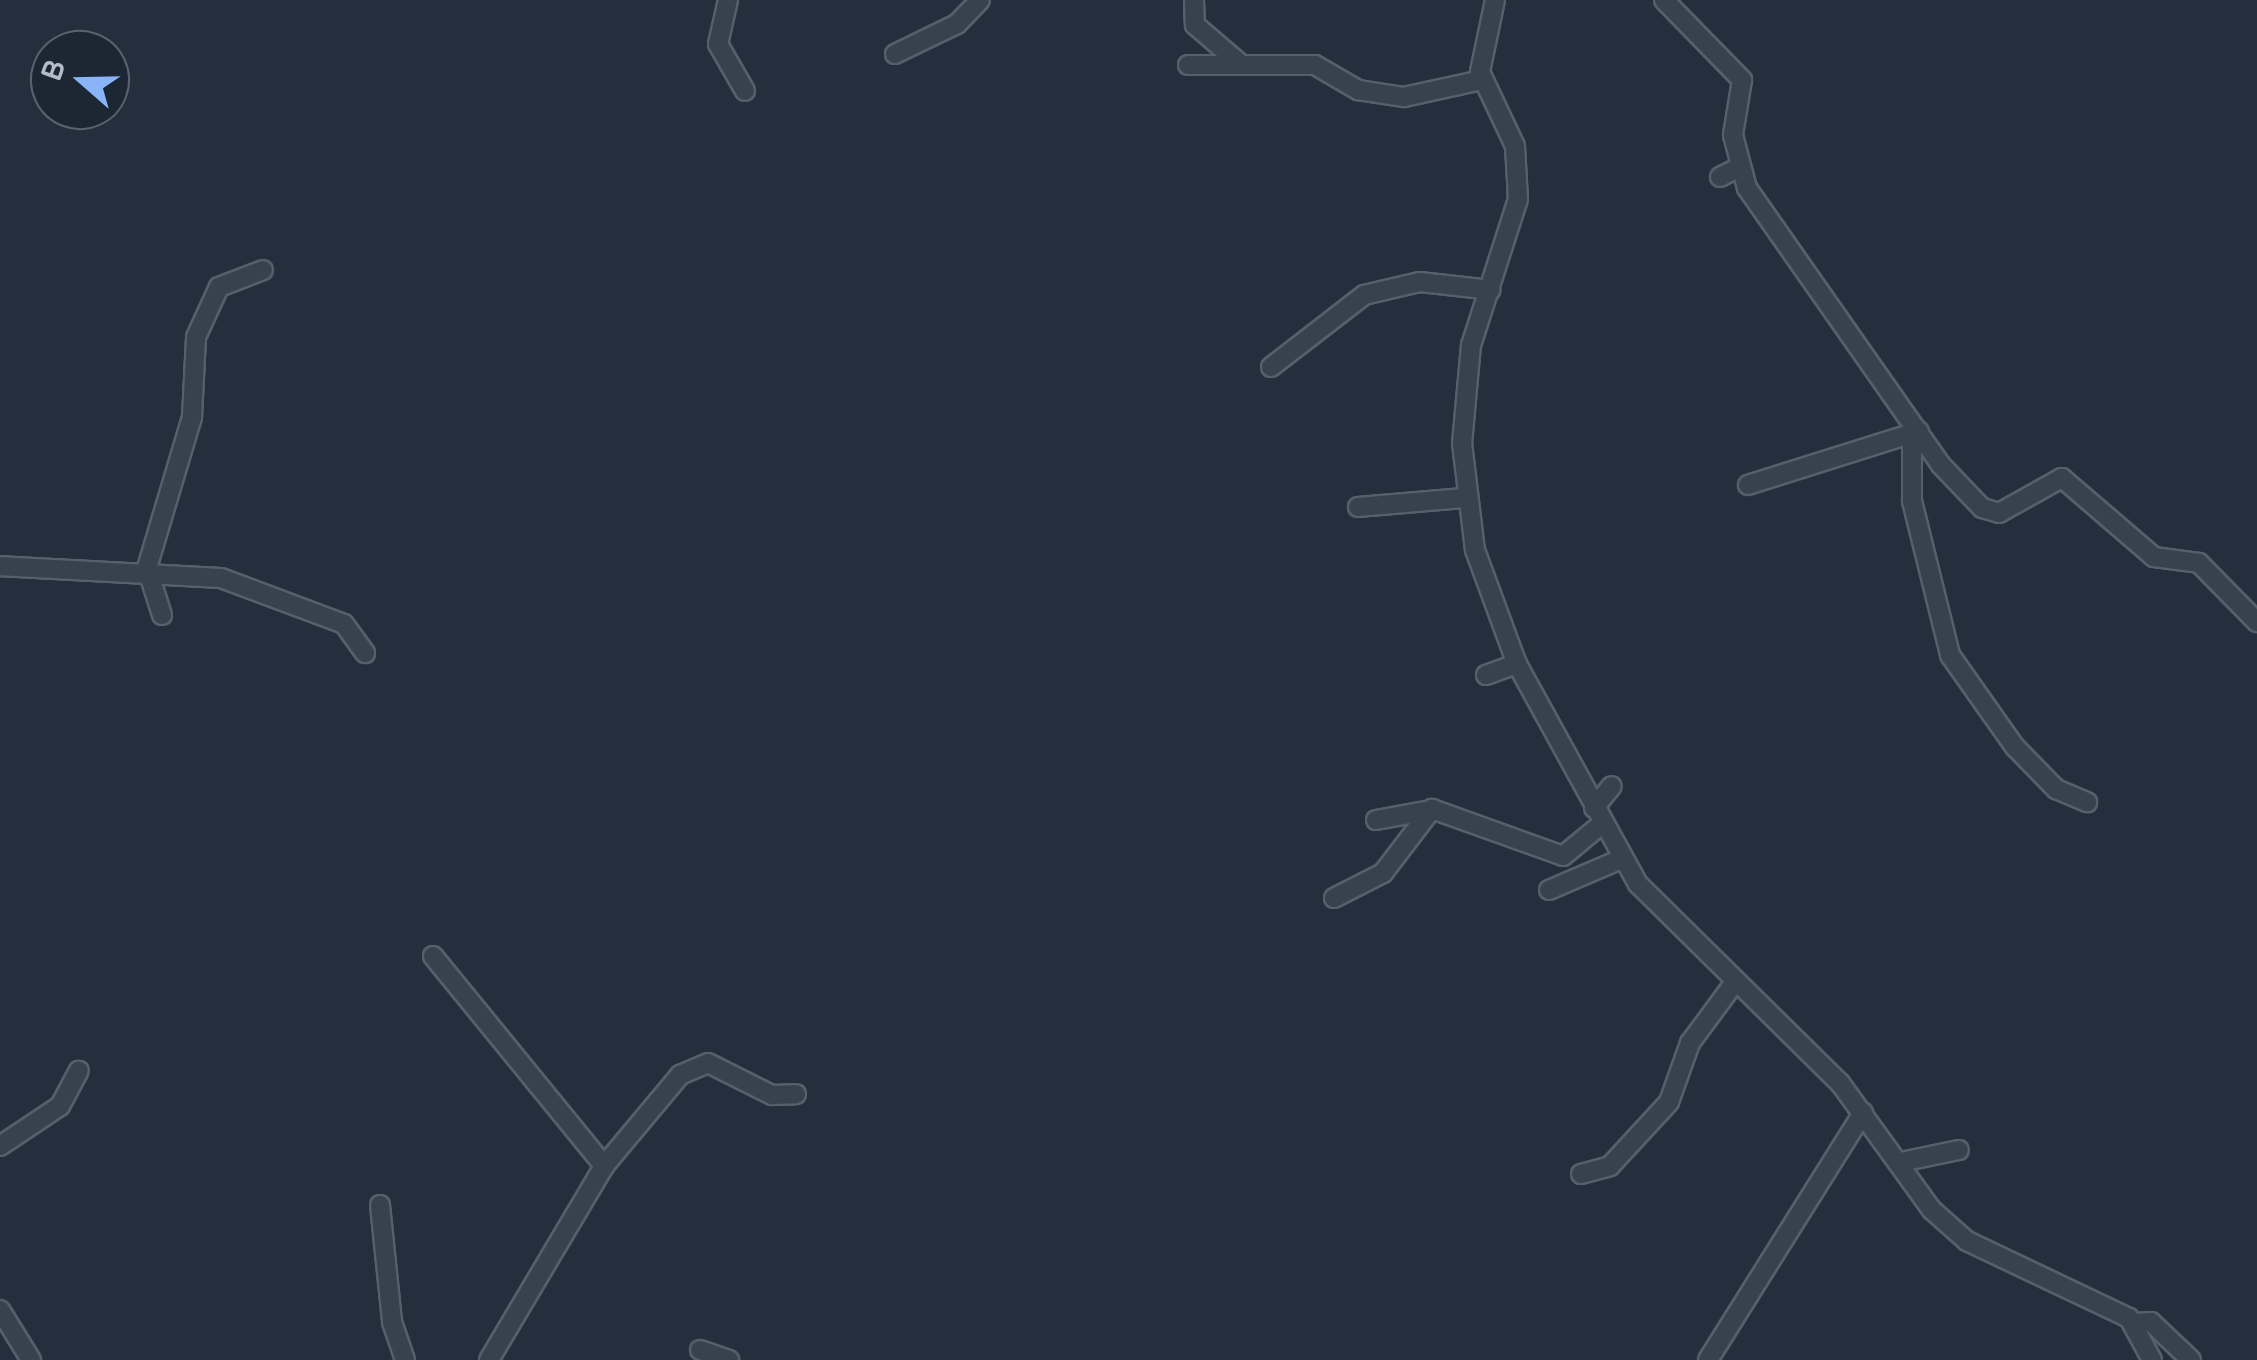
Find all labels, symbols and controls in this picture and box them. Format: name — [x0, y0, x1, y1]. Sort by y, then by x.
north arrow — [30, 30, 130, 130]
text: B — [34, 55, 73, 85]

